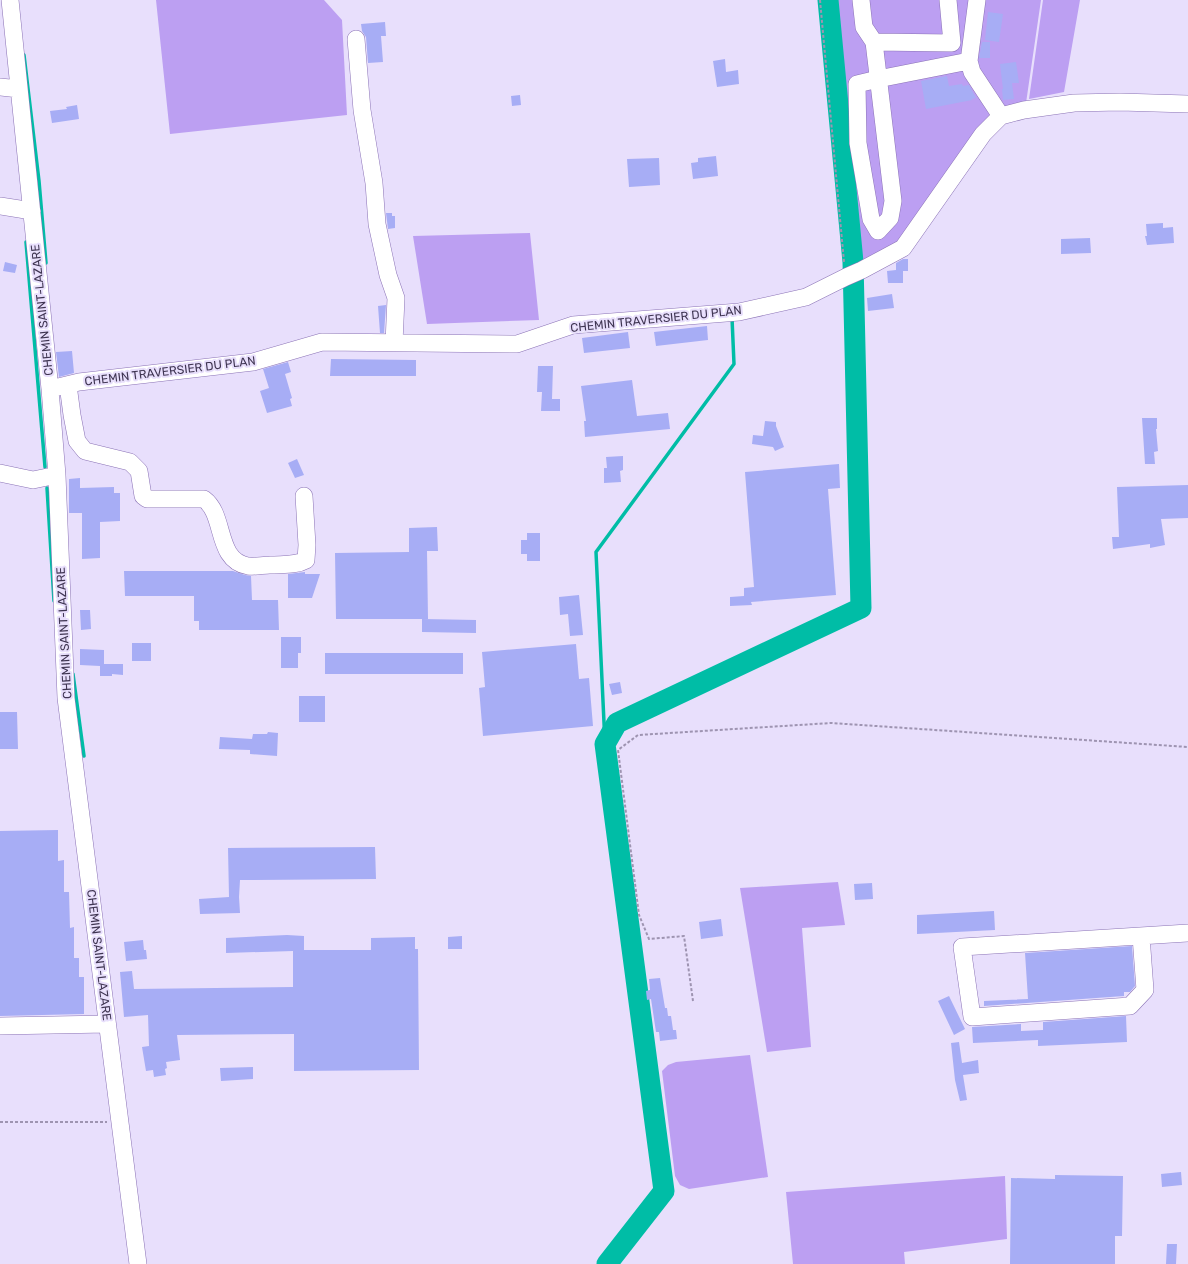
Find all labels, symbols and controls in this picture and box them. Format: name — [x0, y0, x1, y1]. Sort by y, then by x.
street label: CHEMIN SAINT-LAZARE — [28, 244, 56, 376]
street label: CHEMIN TRAVERSIER DU PLAN — [570, 303, 742, 335]
street label: CHEMIN TRAVERSIER DU PLAN — [84, 354, 256, 388]
street label: CHEMIN SAINT-LAZARE — [54, 567, 74, 699]
street label: CHEMIN SAINT-LAZARE — [84, 889, 114, 1021]

